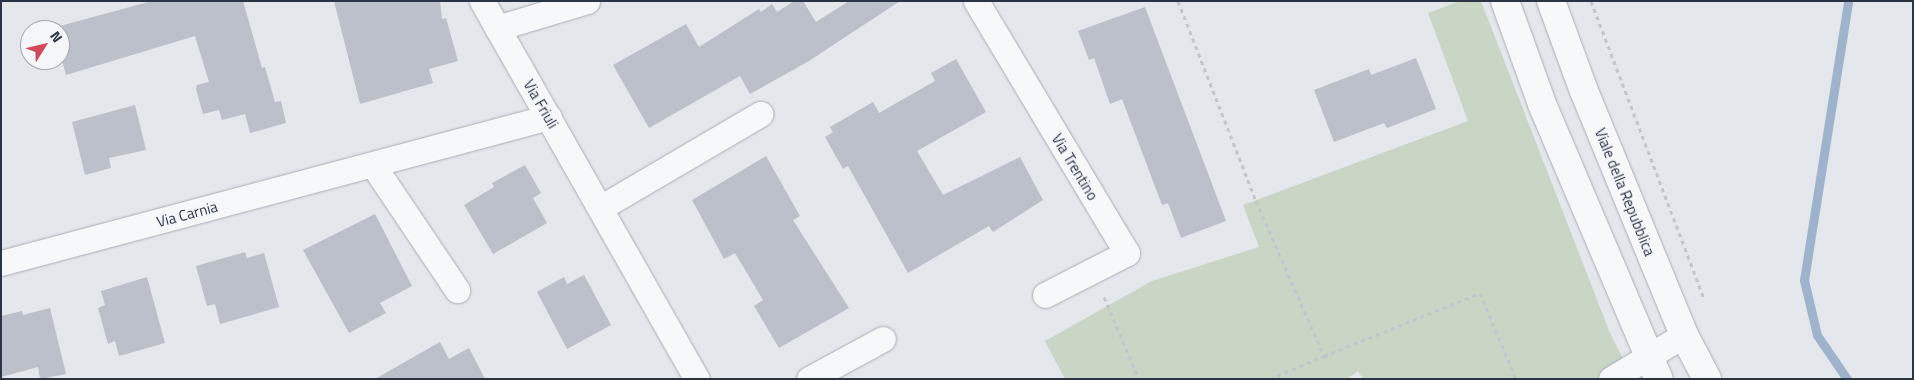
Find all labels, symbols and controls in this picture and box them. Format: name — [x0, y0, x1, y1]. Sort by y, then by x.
north arrow — [20, 20, 70, 70]
text: N — [45, 26, 68, 47]
street label: Via Friuli — [520, 76, 562, 132]
street label: Viale della Repubblica — [1591, 125, 1659, 259]
street label: Via Trentino — [1048, 130, 1102, 204]
street label: Via Carnia — [154, 197, 220, 231]

